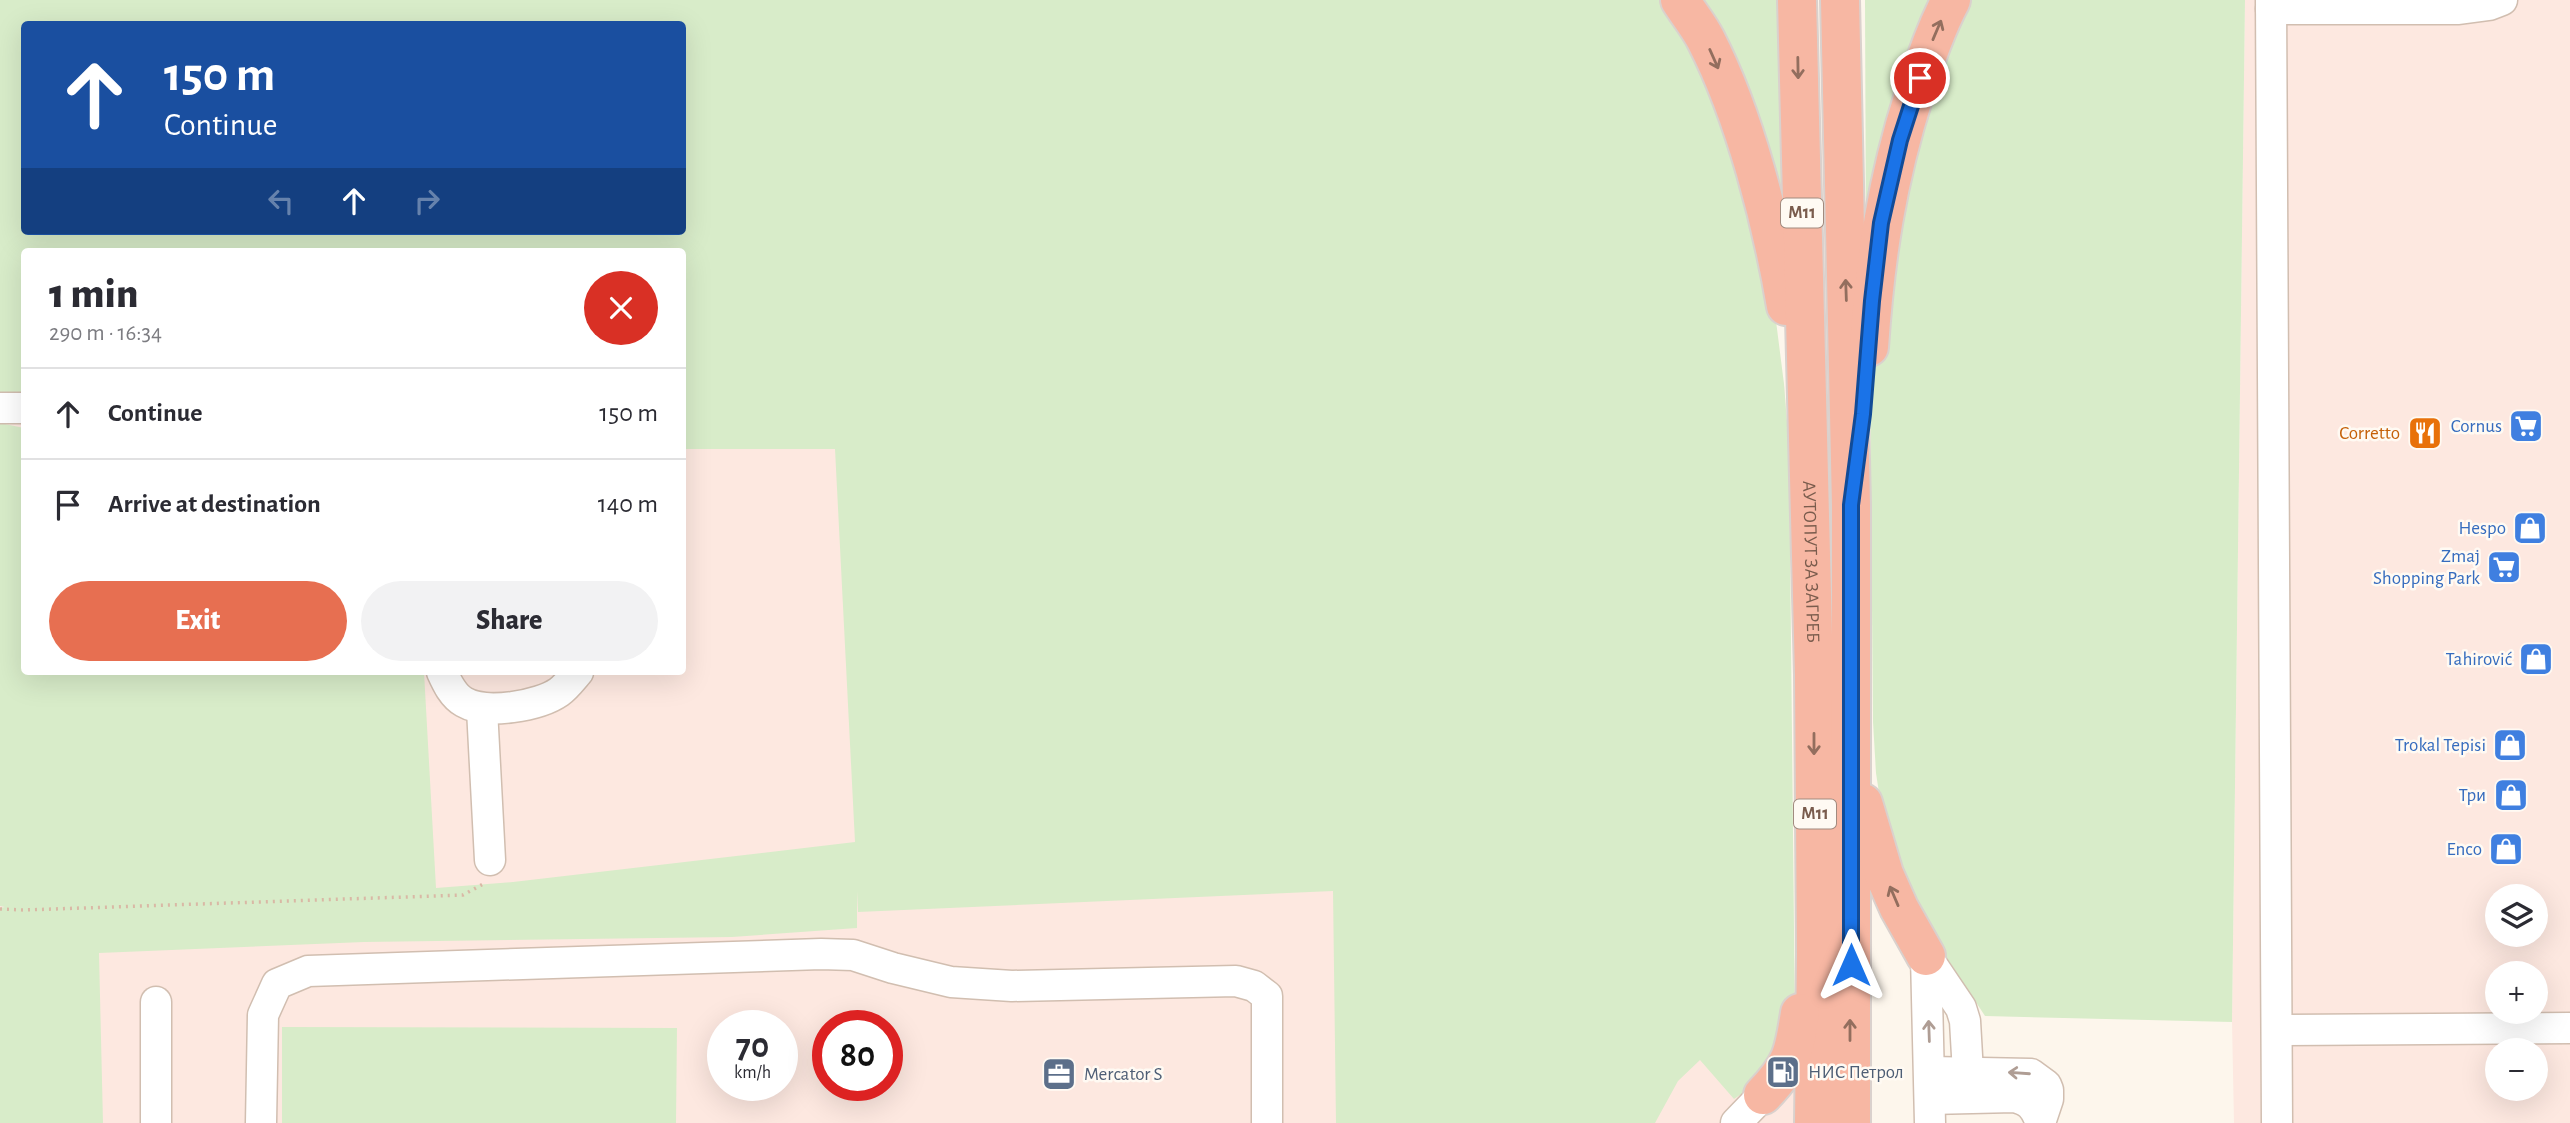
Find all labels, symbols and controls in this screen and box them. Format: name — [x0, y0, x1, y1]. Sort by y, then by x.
one-way arrow — [1931, 20, 1944, 42]
one-way arrow — [1708, 48, 1721, 69]
pin — [1890, 48, 1950, 108]
icon: ahead — [49, 49, 140, 140]
text: 150 m — [164, 51, 275, 100]
one-way arrow — [1792, 56, 1805, 79]
icon: arrive — [1901, 59, 1939, 97]
text: Continue — [164, 109, 277, 141]
icon: left — [262, 182, 300, 220]
icon: ahead — [335, 182, 373, 220]
icon: right — [408, 182, 446, 220]
road number: M11 — [1781, 198, 1823, 228]
button: close — [584, 271, 658, 345]
text: 1 min — [49, 273, 138, 315]
one-way arrow — [1839, 279, 1852, 302]
text: 290 m · 16:34 — [49, 322, 162, 345]
icon: ahead — [49, 395, 87, 433]
text: Continue — [108, 400, 203, 426]
text: 150 m — [599, 400, 658, 426]
supermarket icon: Cornus — [2507, 407, 2545, 445]
restaurant icon: Corretto — [2406, 414, 2444, 452]
place label: Cornus — [2451, 417, 2502, 436]
place label: Corretto — [2339, 424, 2400, 443]
street label: АУТОПУТ ЗА ЗАГРЕБ — [1800, 480, 1823, 643]
icon: arrive — [49, 486, 87, 524]
text: Arrive at destination — [108, 491, 321, 517]
text: 140 m — [598, 491, 658, 517]
shop icon: Hespo — [2511, 509, 2549, 547]
place label: Hespo — [2459, 519, 2506, 538]
place label: Zmaj Shopping Park — [2373, 547, 2480, 588]
supermarket icon: Zmaj Shopping Park — [2485, 548, 2523, 586]
button: Exit — [49, 581, 347, 661]
button: Share — [361, 581, 658, 661]
shop icon: Tahirović — [2517, 640, 2555, 678]
place label: Tahirović — [2446, 650, 2512, 669]
shop icon: Trokal Tepisi — [2491, 726, 2529, 764]
one-way arrow — [1807, 732, 1821, 755]
place label: Trokal Tepisi — [2395, 736, 2486, 755]
shop icon: Три — [2492, 776, 2530, 814]
place label: Три — [2459, 786, 2486, 805]
road number: M11 — [1794, 800, 1836, 828]
shop icon: Enco — [2487, 830, 2525, 868]
place label: Enco — [2447, 840, 2482, 859]
map controls — [2485, 884, 2548, 1101]
button: layers — [2485, 884, 2548, 947]
one-way arrow — [1887, 885, 1900, 907]
position arrow — [1814, 928, 1888, 1002]
button: + — [2485, 961, 2548, 1024]
speed limit sign: 80 — [812, 1010, 903, 1101]
one-way arrow — [1843, 1019, 1857, 1042]
one-way arrow — [1922, 1019, 1936, 1042]
text: 70 — [736, 1029, 769, 1064]
button: − — [2485, 1038, 2548, 1101]
fuel station icon: НИС Петрол — [1764, 1053, 1802, 1091]
office icon: Mercator S — [1040, 1055, 1078, 1093]
place label: НИС Петрол — [1808, 1063, 1904, 1082]
text: km/h — [734, 1064, 771, 1082]
place label: Mercator S — [1084, 1065, 1163, 1084]
one-way arrow — [2008, 1066, 2031, 1079]

